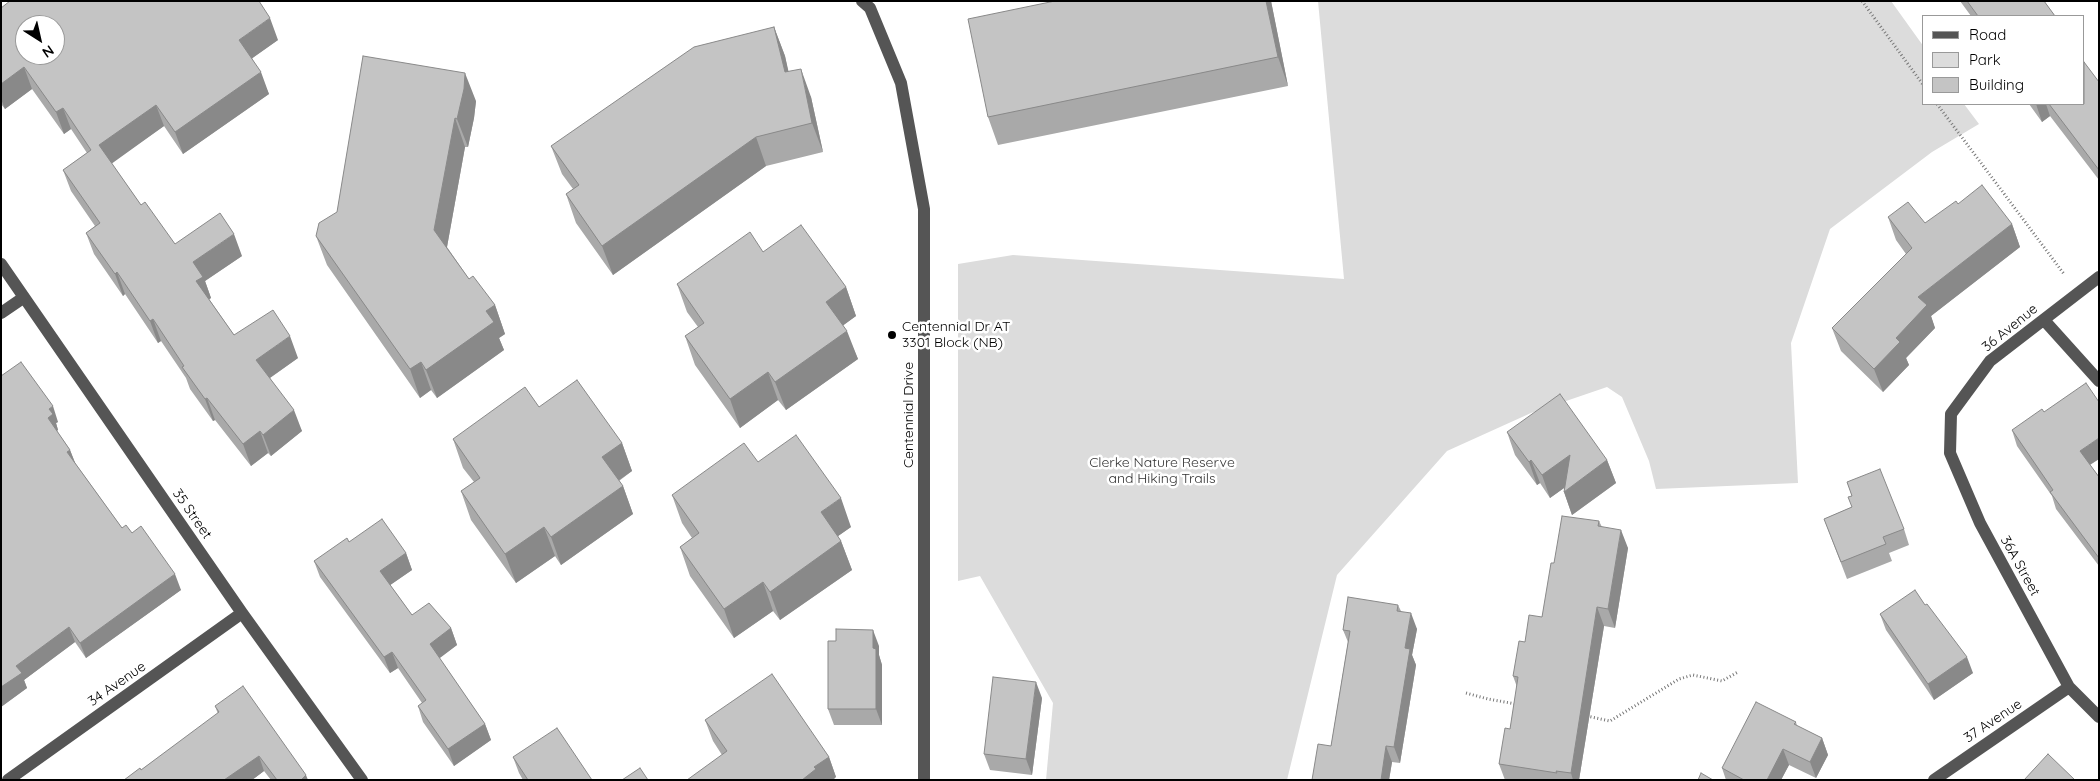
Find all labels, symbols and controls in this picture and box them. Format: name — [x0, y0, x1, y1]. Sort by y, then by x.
north arrow — [15, 15, 65, 65]
legend — [1922, 15, 2085, 105]
text: Road — [1969, 25, 2006, 44]
text: N — [39, 41, 57, 62]
text: Park — [1969, 50, 2001, 69]
text: Building — [1969, 75, 2024, 94]
street label: 36 Avenue — [1979, 301, 2041, 355]
place label: Centennial Dr AT 3301 Block (NB) — [902, 319, 1011, 352]
marker: Centennial Dr AT 3301 Block (NB) — [886, 329, 898, 341]
street label: Centennial Drive — [901, 362, 917, 468]
park label: Clerke Nature Reserve and Hiking Trails — [1089, 455, 1235, 488]
street label: 35 Street — [169, 486, 215, 542]
street label: 36A Street — [1997, 533, 2043, 599]
street label: 34 Avenue — [85, 658, 149, 710]
street label: 37 Avenue — [1961, 696, 2025, 746]

